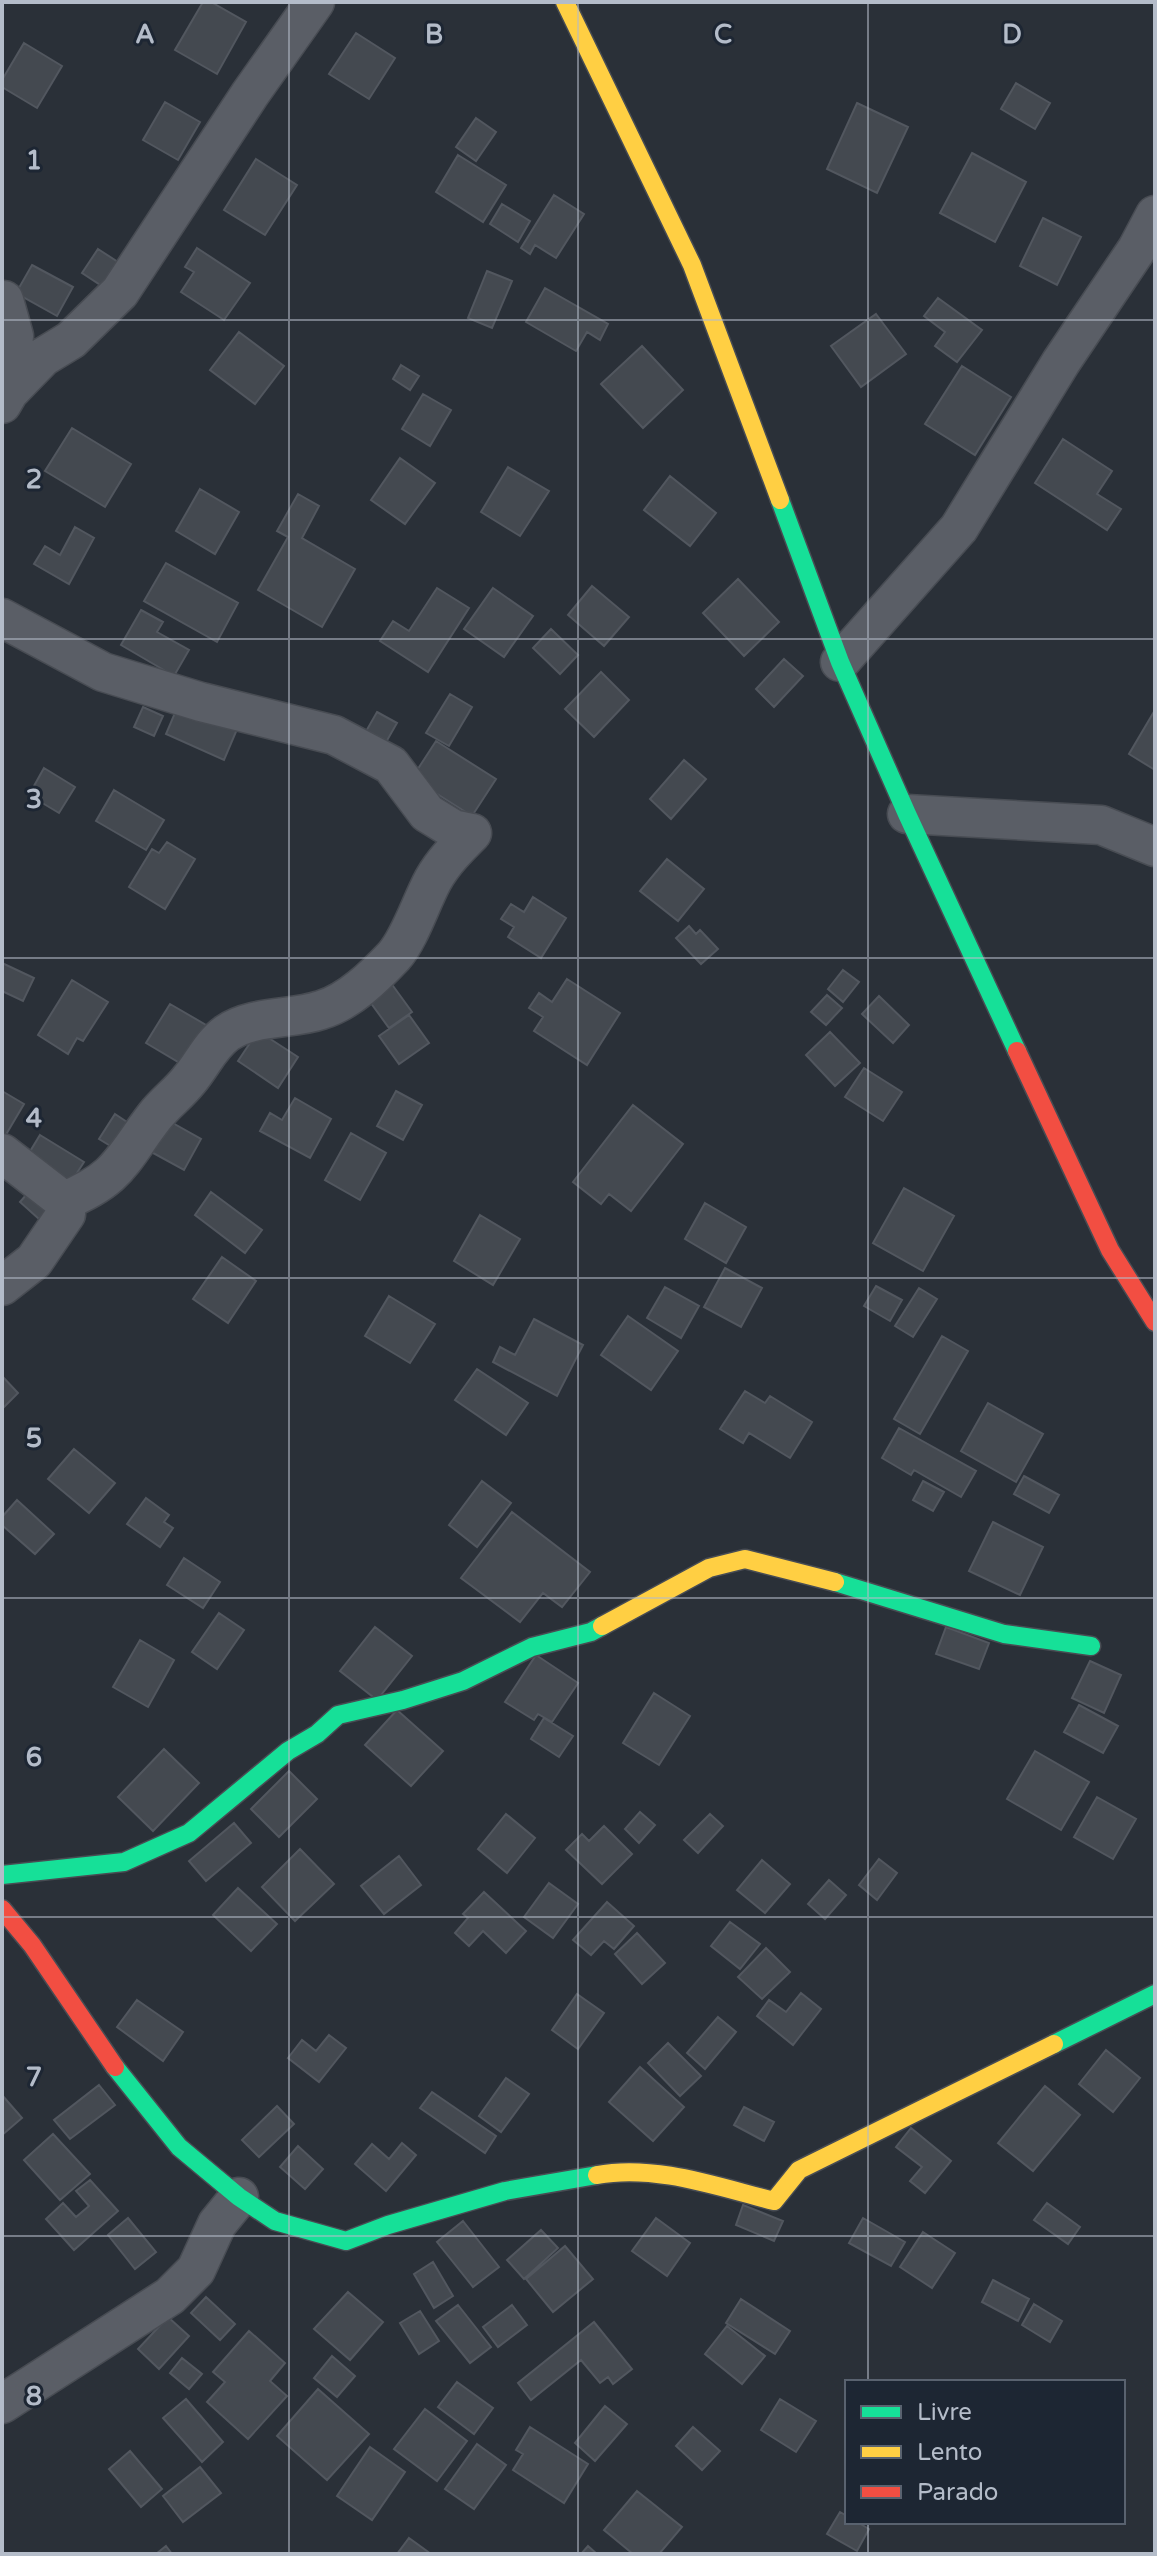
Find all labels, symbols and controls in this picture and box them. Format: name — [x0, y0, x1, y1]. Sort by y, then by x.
text: A — [135, 19, 155, 50]
text: B — [425, 19, 443, 50]
text: C — [714, 19, 732, 50]
text: D — [1002, 19, 1022, 50]
text: 1 — [26, 145, 42, 176]
text: 2 — [26, 464, 42, 495]
text: 3 — [26, 784, 42, 815]
text: 4 — [26, 1103, 42, 1134]
text: 5 — [26, 1423, 42, 1454]
text: 6 — [26, 1742, 42, 1773]
text: 7 — [26, 2062, 42, 2093]
legend — [845, 2380, 1125, 2524]
text: 8 — [26, 2381, 42, 2412]
text: Livre — [917, 2398, 972, 2427]
text: Lento — [917, 2438, 982, 2467]
text: Parado — [917, 2478, 998, 2507]

